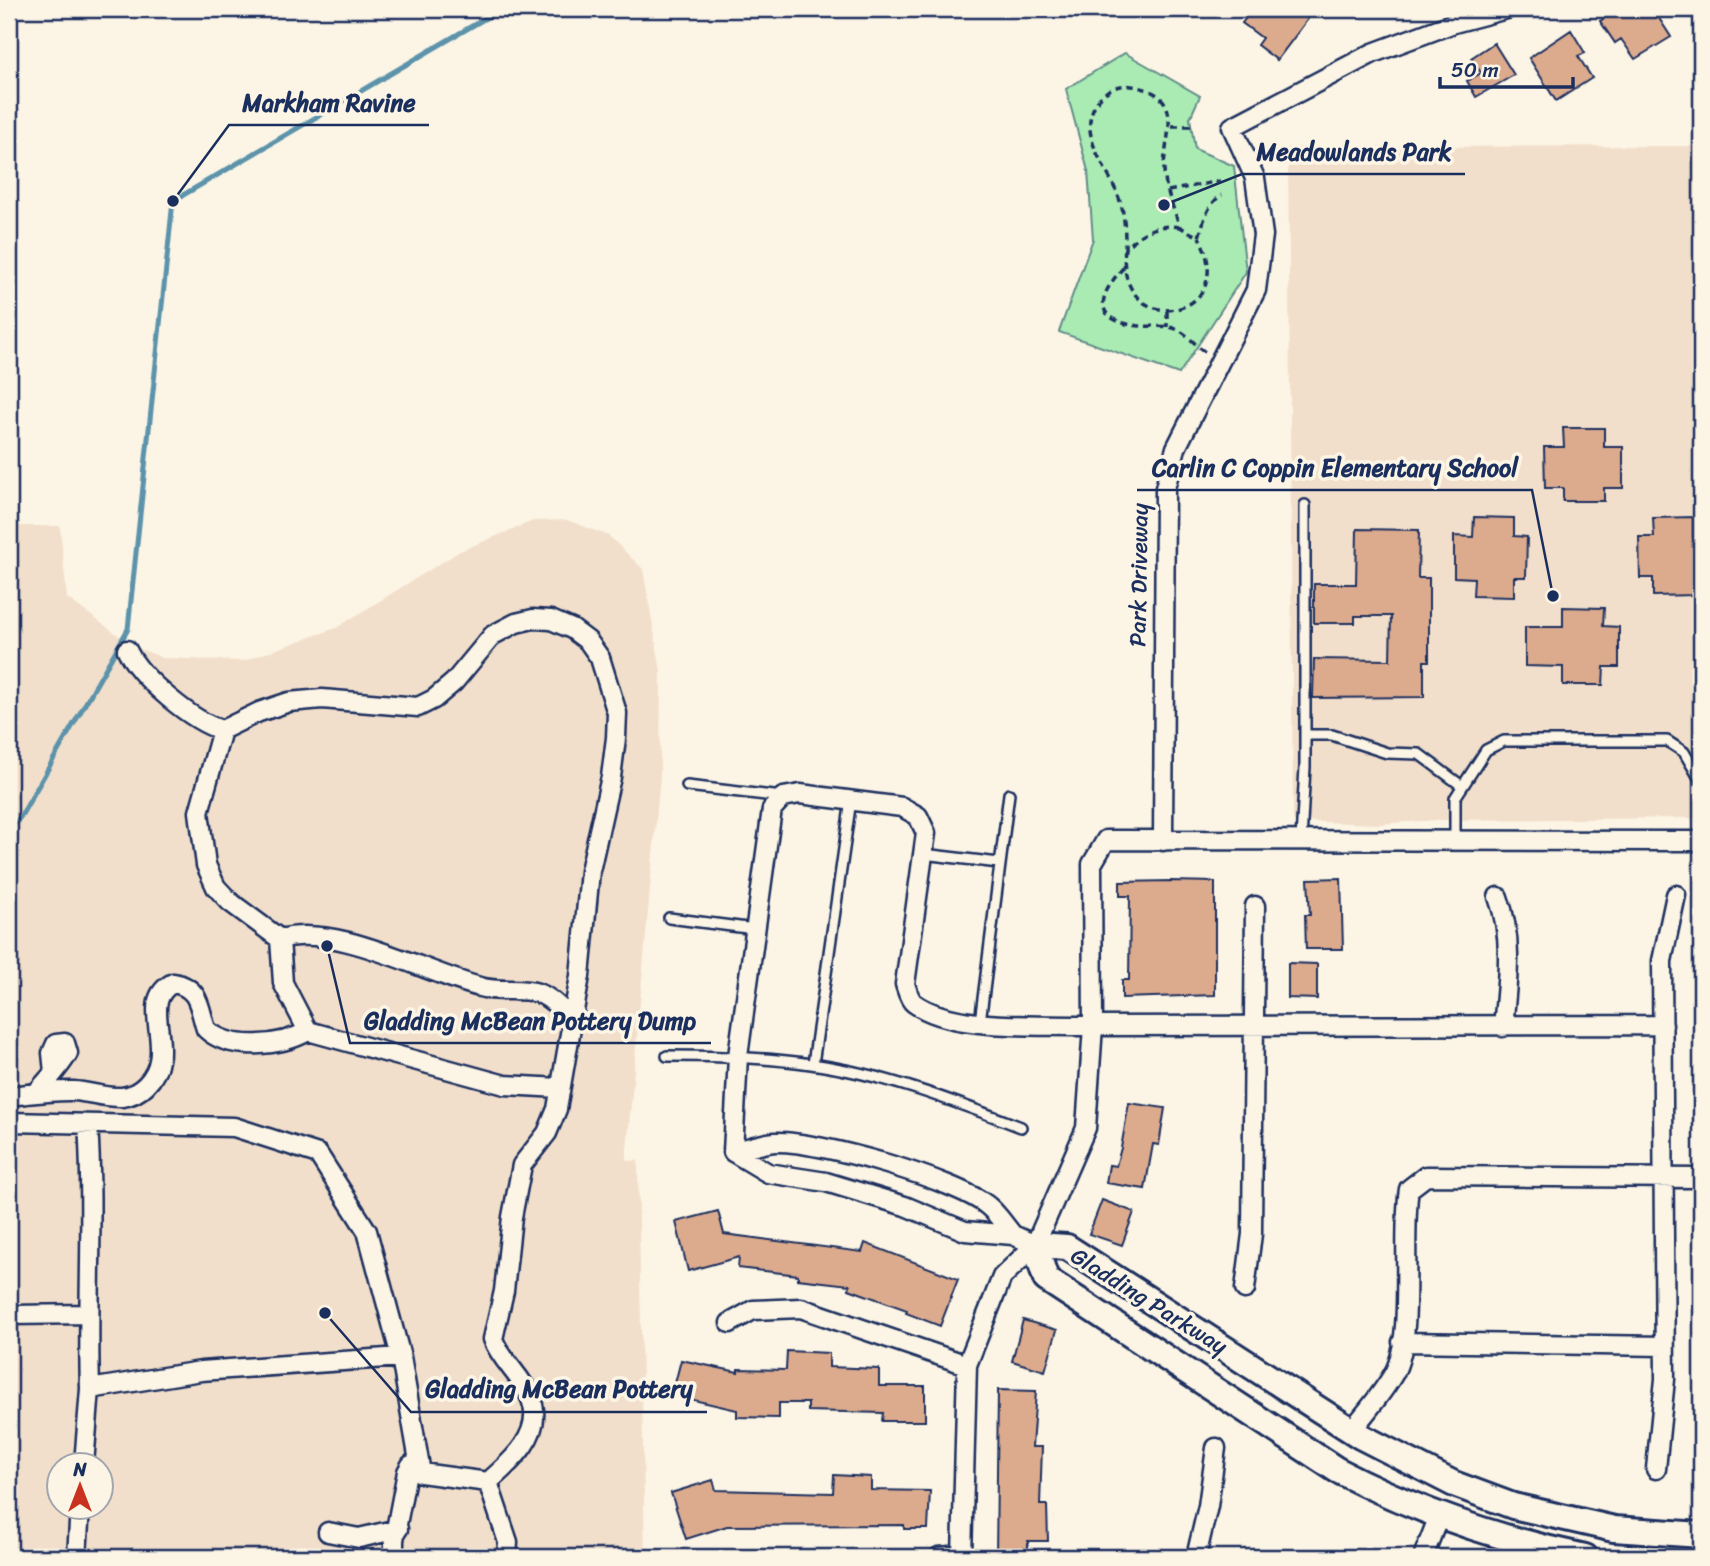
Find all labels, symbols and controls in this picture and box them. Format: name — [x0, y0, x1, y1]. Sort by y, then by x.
scale bar — [1440, 46, 1574, 90]
text: 50 m — [1451, 51, 1499, 89]
callout: Markham Ravine — [229, 80, 429, 125]
text: Markham Ravine — [241, 82, 416, 124]
callout: Meadowlands Park — [1242, 129, 1465, 174]
text: Meadowlands Park — [1256, 131, 1452, 173]
callout: Carlin C Coppin Elementary School — [1137, 445, 1532, 490]
text: Carlin C Coppin Elementary School — [1151, 447, 1519, 489]
street label: Park Driveway — [1117, 503, 1161, 647]
callout: Gladding McBean Pottery Dump — [350, 998, 711, 1043]
text: Gladding McBean Pottery Dump — [364, 1000, 696, 1042]
street label: Gladding Parkway — [1062, 1236, 1236, 1366]
callout: Gladding McBean Pottery — [411, 1367, 707, 1412]
text: Gladding McBean Pottery — [425, 1368, 693, 1410]
north arrow — [46, 1450, 116, 1520]
text: N — [72, 1453, 87, 1486]

